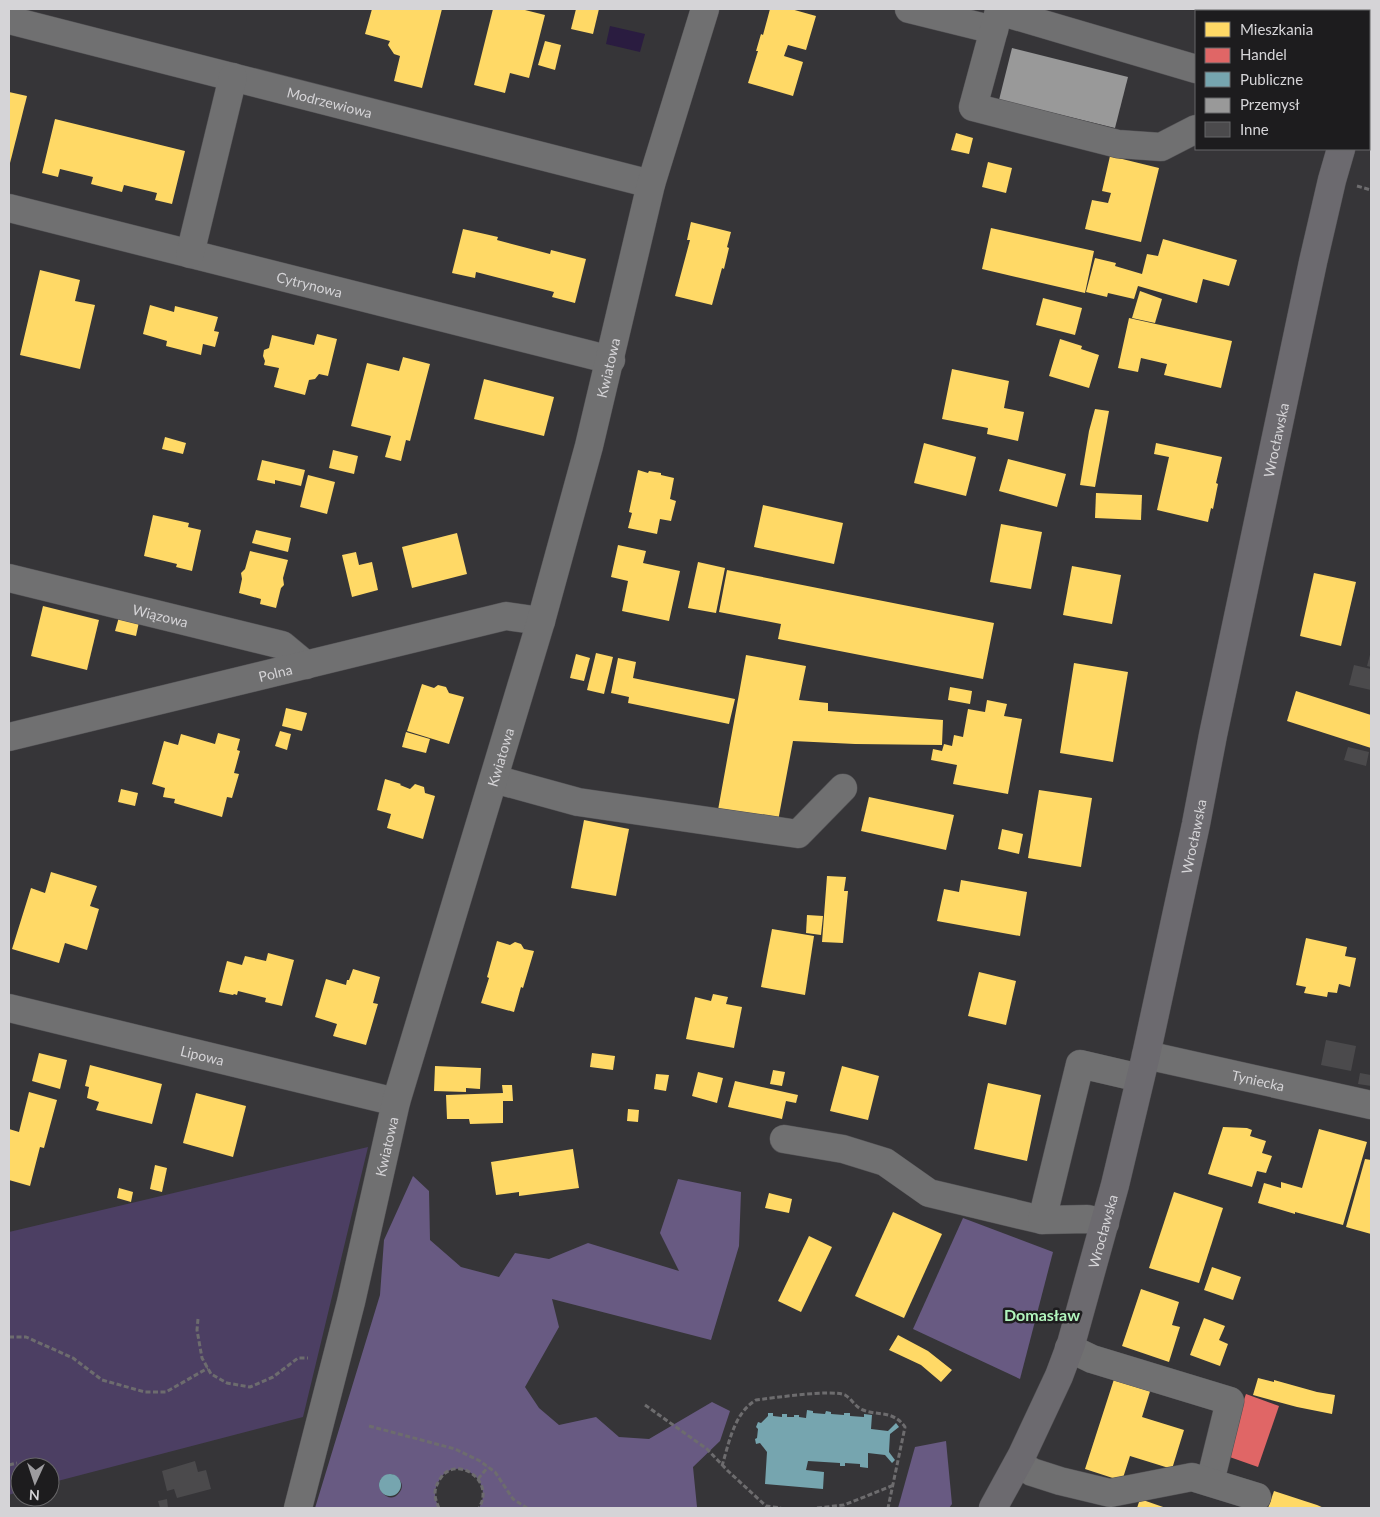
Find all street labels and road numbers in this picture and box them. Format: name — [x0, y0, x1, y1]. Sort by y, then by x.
street label: Modrzewiowa — [285, 83, 374, 121]
street label: Cytrynowa — [275, 267, 344, 300]
street label: Kwiatowa — [592, 336, 623, 399]
street label: Wrocławska — [1259, 401, 1292, 479]
street label: Wiązowa — [131, 600, 190, 630]
street label: Polna — [257, 660, 294, 684]
street label: Kwiatowa — [483, 725, 517, 789]
street label: Wrocławska — [1177, 798, 1209, 875]
street label: Lipowa — [179, 1041, 226, 1068]
street label: Tyniecka — [1230, 1066, 1286, 1094]
street label: Kwiatowa — [371, 1115, 401, 1178]
street label: Wrocławska — [1084, 1192, 1121, 1270]

